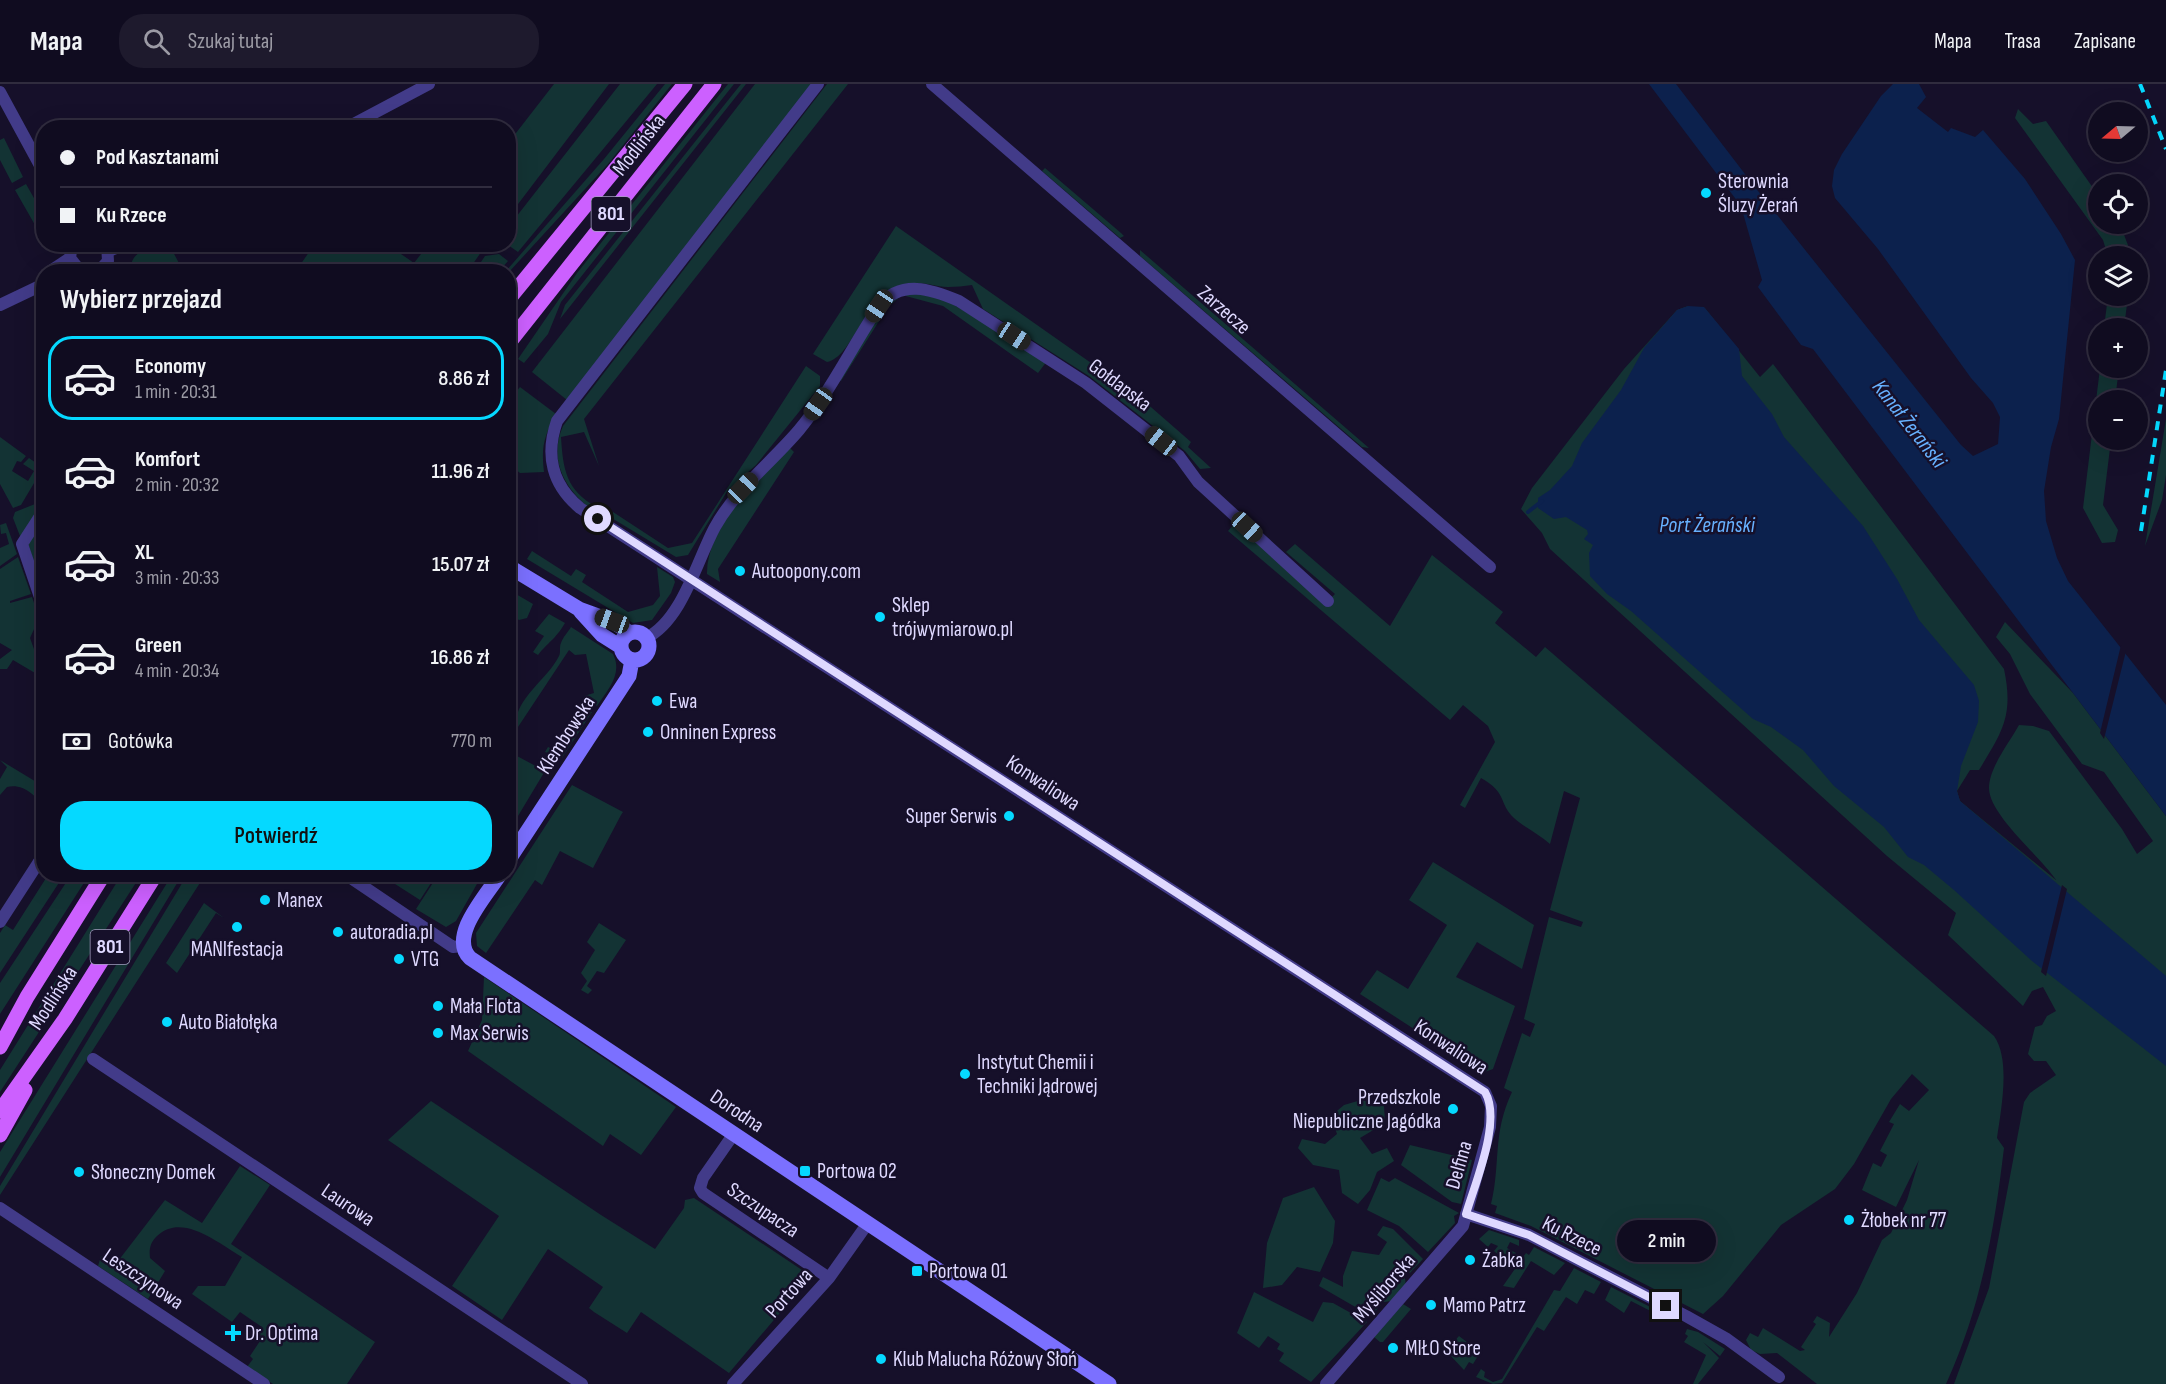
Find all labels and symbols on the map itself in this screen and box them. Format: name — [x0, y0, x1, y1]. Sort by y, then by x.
north arrow — [2088, 102, 2148, 162]
street label: Modlińska — [607, 109, 671, 181]
place label: Sterownia Śluzy Żerań — [1718, 169, 1798, 218]
marker: Sterownia Śluzy Żerań — [1699, 186, 1713, 200]
road number: 801 — [592, 197, 630, 231]
street label: Zarzecze — [1192, 280, 1256, 340]
car — [861, 286, 897, 326]
car — [994, 319, 1034, 353]
street label: Gołdapska — [1084, 353, 1156, 417]
water label: Kanał Żerański — [1866, 374, 1953, 474]
car — [800, 384, 836, 424]
car — [1141, 423, 1181, 459]
car — [724, 469, 762, 507]
route start — [584, 505, 611, 532]
car — [1228, 508, 1266, 546]
water label: Port Żerański — [1659, 512, 1756, 539]
place label: Autoopony.com — [751, 559, 861, 584]
marker: Autoopony.com — [733, 564, 747, 578]
place label: Sklep trójwymiarowo.pl — [892, 593, 1013, 642]
car — [592, 606, 632, 636]
marker: Sklep trójwymiarowo.pl — [873, 610, 887, 624]
place label: Ewa — [669, 689, 697, 714]
street label: Klembowska — [532, 691, 600, 779]
marker: Ewa — [650, 694, 664, 708]
place label: Onninen Express — [660, 720, 776, 745]
marker: Onninen Express — [641, 725, 655, 739]
street label: Konwaliowa — [1001, 750, 1085, 816]
place label: Super Serwis — [906, 804, 997, 829]
marker: Super Serwis — [1002, 809, 1016, 823]
place label: Manex — [277, 888, 323, 913]
marker: Manex — [258, 893, 272, 907]
marker: MANIfestacja — [230, 920, 244, 934]
place label: autoradia.pl — [350, 920, 433, 945]
marker: autoradia.pl — [331, 925, 345, 939]
road number: 801 — [90, 930, 130, 964]
place label: MANIfestacja — [191, 937, 283, 962]
place label: VTG — [411, 947, 439, 972]
marker: VTG — [392, 952, 406, 966]
street label: Modlińska — [23, 961, 83, 1035]
place label: Mała Flota — [450, 994, 521, 1019]
marker: Mała Flota — [431, 999, 445, 1013]
place label: Auto Białołęka — [178, 1010, 278, 1035]
street label: Konwaliowa — [1409, 1014, 1493, 1080]
marker: Auto Białołęka — [160, 1015, 174, 1029]
place label: Max Serwis — [450, 1021, 529, 1046]
marker: Max Serwis — [431, 1026, 445, 1040]
place label: Instytut Chemii i Techniki Jądrowej — [977, 1050, 1098, 1099]
marker: Instytut Chemii i Techniki Jądrowej — [958, 1067, 972, 1081]
street label: Dorodna — [705, 1084, 769, 1138]
place label: Przedszkole Niepubliczne Jagódka — [1293, 1085, 1441, 1134]
marker: Przedszkole Niepubliczne Jagódka — [1446, 1102, 1460, 1116]
street label: Delfina — [1440, 1138, 1478, 1192]
place label: Portowa 02 — [817, 1159, 897, 1184]
place label: Słoneczny Domek — [91, 1160, 215, 1185]
marker: Portowa 02 — [798, 1164, 812, 1178]
marker: Słoneczny Domek — [72, 1165, 86, 1179]
street label: Szczupacza — [722, 1177, 804, 1243]
street label: Laurowa — [317, 1178, 379, 1232]
place label: Żłobek nr 77 — [1861, 1208, 1947, 1233]
street label: Ku Rzece — [1538, 1210, 1606, 1262]
marker: Żłobek nr 77 — [1842, 1213, 1856, 1227]
callout: 2 min — [1616, 1219, 1716, 1261]
street label: Leszczynowa — [98, 1243, 188, 1315]
street label: Myśliborska — [1347, 1248, 1421, 1328]
place label: Żabka — [1482, 1248, 1523, 1273]
marker: Żabka — [1463, 1253, 1477, 1267]
place label: Portowa 01 — [929, 1259, 1008, 1284]
street label: Portowa — [760, 1263, 818, 1323]
marker: Portowa 01 — [910, 1264, 924, 1278]
route end — [1652, 1292, 1679, 1319]
place label: Mamo Patrz — [1443, 1293, 1526, 1318]
marker: Mamo Patrz — [1424, 1298, 1438, 1312]
place label: Dr. Optima — [245, 1321, 318, 1346]
marker: Dr. Optima — [226, 1326, 240, 1340]
place label: MIŁO Store — [1405, 1336, 1481, 1361]
marker: MIŁO Store — [1386, 1341, 1400, 1355]
place label: Klub Malucha Różowy Słoń — [893, 1347, 1077, 1372]
marker: Klub Malucha Różowy Słoń — [874, 1352, 888, 1366]

